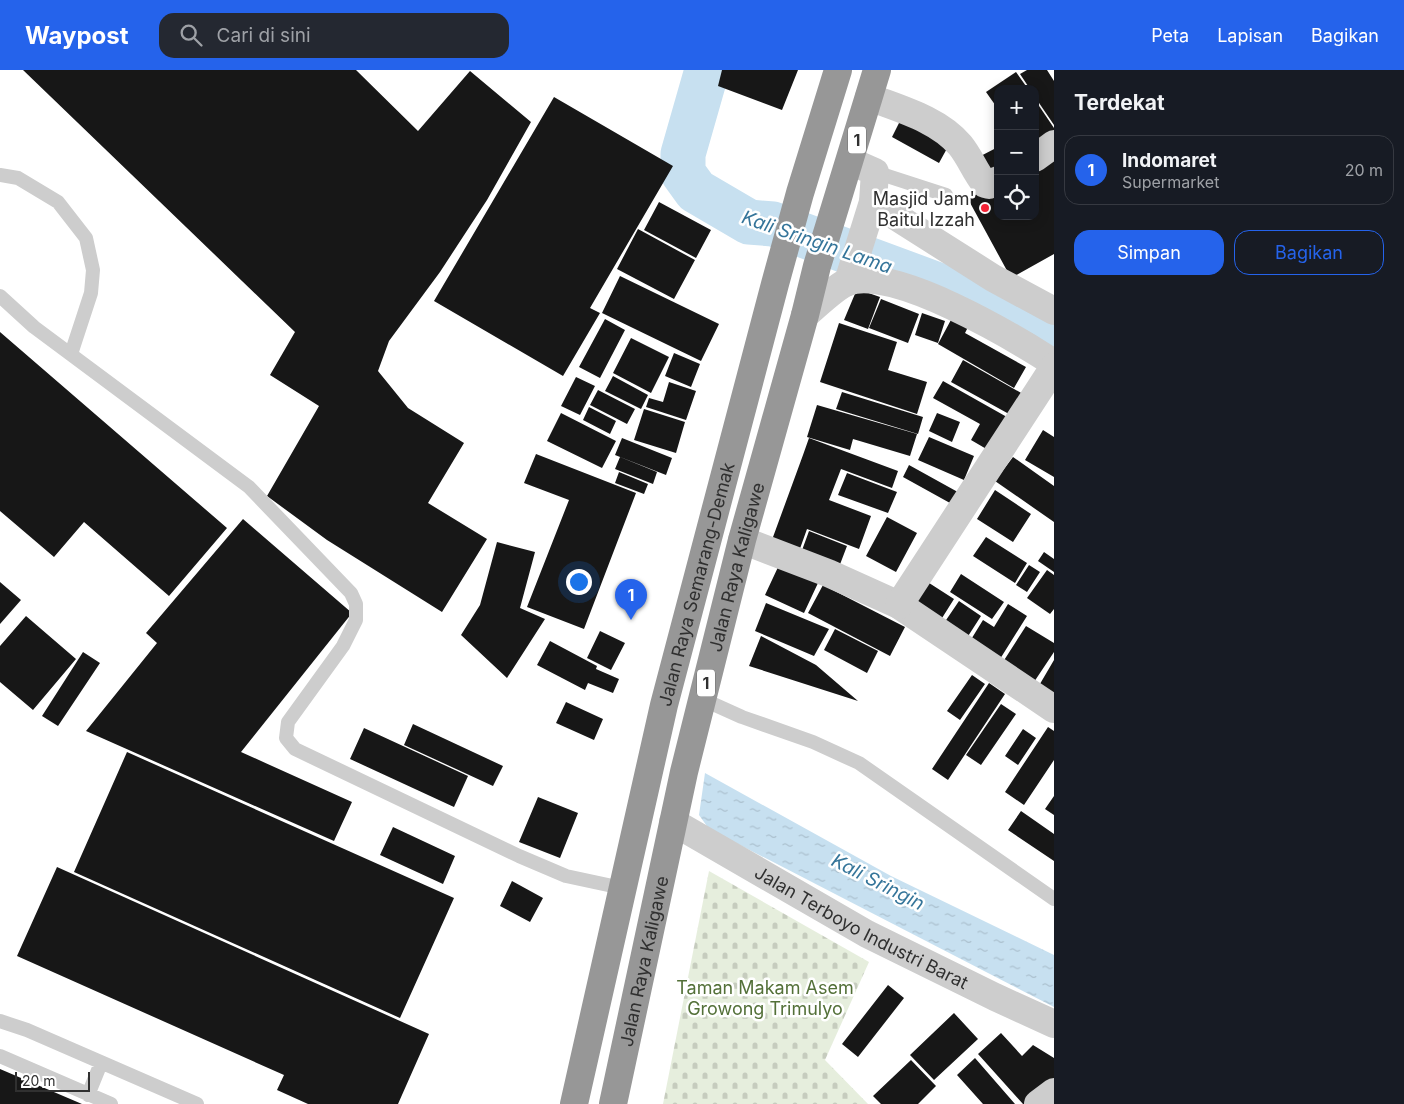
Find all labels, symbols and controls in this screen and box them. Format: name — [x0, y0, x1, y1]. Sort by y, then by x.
search box — [159, 13, 509, 58]
text: Waypost — [25, 21, 129, 50]
icon: search — [177, 21, 205, 49]
text: Cari di sini — [217, 24, 311, 47]
text: Peta — [1151, 25, 1189, 46]
text: Lapisan — [1217, 25, 1283, 46]
text: Bagikan — [1311, 25, 1379, 46]
map controls — [994, 85, 1039, 220]
button: + — [994, 85, 1039, 130]
text: Terdekat — [1074, 90, 1165, 115]
road number: 1 — [848, 126, 866, 154]
button: − — [994, 130, 1039, 175]
text: Indomaret — [1122, 149, 1217, 172]
text: 1 — [1088, 160, 1094, 180]
text: 20 m — [1345, 160, 1383, 180]
text: Supermarket — [1122, 172, 1219, 192]
button: locate — [994, 175, 1039, 220]
place label: Masjid Jam' Baitul Izzah — [873, 188, 975, 230]
marker: Masjid Jam' Baitul Izzah — [979, 202, 991, 214]
water label: Kali Sringin Lama — [739, 206, 895, 279]
button: Simpan — [1074, 230, 1224, 275]
button: Bagikan — [1234, 230, 1384, 275]
street label: Jalan Raya Semarang-Demak — [654, 460, 738, 708]
street label: Jalan Raya Kaligawe — [704, 480, 768, 654]
your location — [566, 569, 592, 595]
pin: 1 — [615, 579, 647, 620]
road number: 1 — [697, 670, 715, 696]
water label: Kali Sringin — [828, 849, 928, 915]
street label: Jalan Terboyo Industri Barat — [751, 861, 972, 993]
street label: Jalan Raya Kaligawe — [615, 874, 672, 1049]
park label: Taman Makam Asem Growong Trimulyo — [676, 977, 854, 1019]
scale bar — [15, 1069, 90, 1092]
text: 20 m — [22, 1072, 56, 1089]

